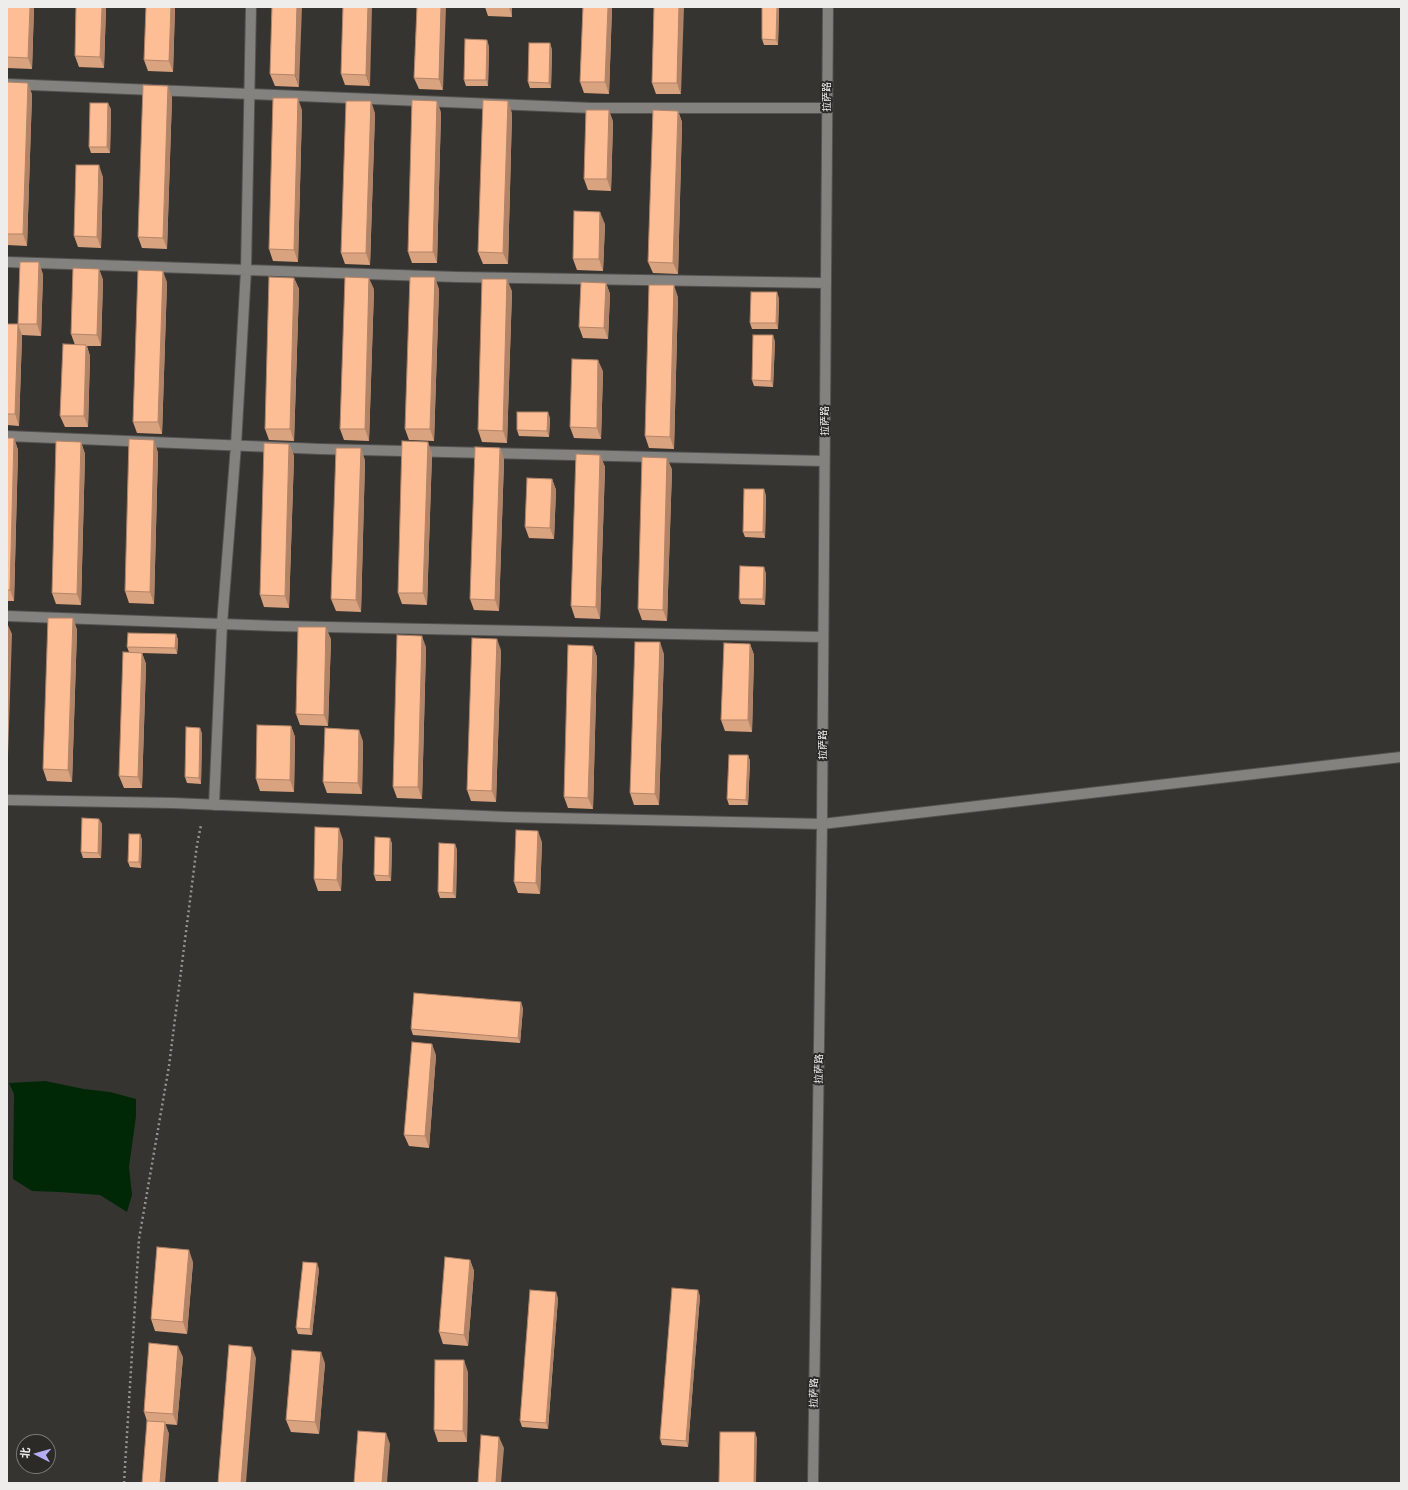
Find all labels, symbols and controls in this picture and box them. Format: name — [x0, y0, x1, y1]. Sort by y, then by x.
street label: 拉萨路 — [821, 82, 833, 112]
street label: 拉萨路 — [819, 406, 831, 436]
street label: 拉萨路 — [817, 730, 829, 760]
street label: 拉萨路 — [813, 1054, 825, 1084]
street label: 拉萨路 — [808, 1378, 820, 1408]
north arrow — [16, 1434, 56, 1474]
text: 北 — [19, 1447, 32, 1459]

